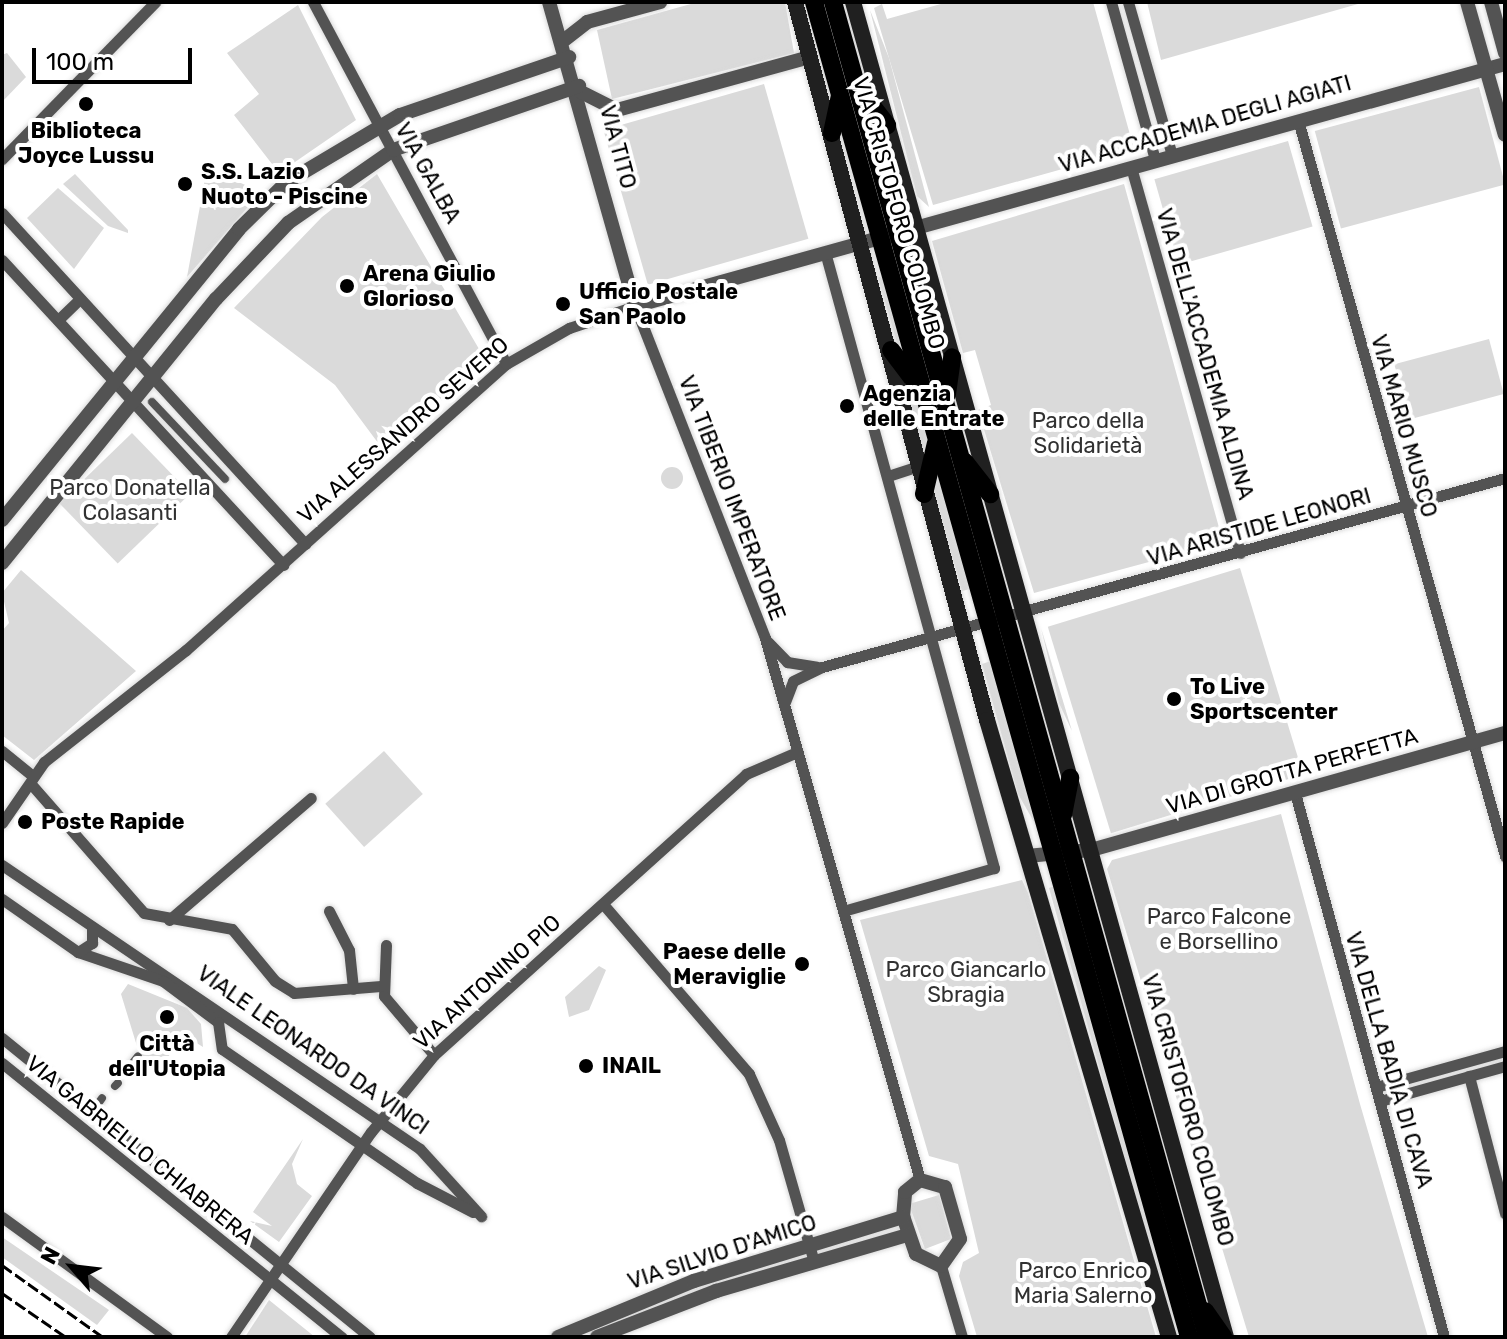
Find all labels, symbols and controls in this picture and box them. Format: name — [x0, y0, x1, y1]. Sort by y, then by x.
scale bar — [36, 32, 196, 82]
text: 100 m — [46, 48, 114, 76]
street label: VIA ACCADEMIA DEGLI AGIATI — [1055, 69, 1355, 179]
street label: VIA CRISTOFORO COLOMBO — [847, 74, 951, 352]
marker: Biblioteca Joyce Lussu — [77, 95, 95, 113]
street label: VIA TITO — [594, 102, 642, 192]
place label: Biblioteca Joyce Lussu — [18, 117, 154, 168]
street label: VIA GALBA — [389, 118, 467, 228]
place label: S.S. Lazio Nuoto - Piscine — [201, 158, 368, 210]
marker: S.S. Lazio Nuoto - Piscine — [176, 175, 194, 193]
street label: VIA DELL'ACCADEMIA ALDINA — [1150, 204, 1260, 504]
place label: Arena Giulio Glorioso — [363, 260, 496, 312]
marker: Arena Giulio Glorioso — [338, 277, 356, 295]
place label: Ufficio Postale San Paolo — [579, 278, 738, 330]
marker: Ufficio Postale San Paolo — [554, 295, 572, 313]
street label: VIA ALESSANDRO SEVERO — [292, 331, 514, 529]
street label: VIA MARIO MUSCO — [1365, 331, 1443, 521]
street label: VIA TIBERIO IMPERATORE — [673, 371, 791, 625]
place label: Agenzia delle Entrate — [863, 380, 1005, 432]
marker: Agenzia delle Entrate — [838, 397, 856, 415]
park label: Parco della Solidarietà — [1032, 407, 1144, 458]
park label: Parco Donatella Colasanti — [49, 474, 211, 526]
street label: VIA ARISTIDE LEONORI — [1143, 482, 1375, 572]
place label: To Live Sportscenter — [1190, 673, 1338, 724]
marker: To Live Sportscenter — [1165, 690, 1183, 708]
street label: VIA DI GROTTA PERFETTA — [1163, 722, 1421, 820]
place label: Poste Rapide — [41, 809, 185, 835]
marker: Poste Rapide — [16, 813, 34, 831]
park label: Parco Falcone e Borsellino — [1147, 903, 1291, 954]
street label: VIA ANTONINO PIO — [408, 909, 566, 1055]
street label: VIA DELLA BADIA DI CAVA — [1339, 928, 1439, 1192]
place label: Paese delle Meraviglie — [663, 938, 786, 990]
marker: Paese delle Meraviglie — [793, 955, 811, 973]
park label: Parco Giancarlo Sbragia — [886, 956, 1046, 1008]
street label: VIALE LEONARDO DA VINCI — [192, 959, 434, 1141]
street label: VIA CRISTOFORO COLOMBO — [1136, 971, 1240, 1249]
marker: Città dell'Utopia — [158, 1008, 176, 1026]
place label: Città dell'Utopia — [108, 1030, 226, 1082]
street label: VIA GABRIELLO CHIABRERA — [21, 1050, 259, 1250]
place label: INAIL — [602, 1053, 661, 1079]
marker: INAIL — [577, 1057, 595, 1075]
street label: VIA SILVIO D'AMICO — [624, 1209, 820, 1295]
north arrow — [32, 1227, 112, 1307]
text: N — [35, 1242, 66, 1269]
park label: Parco Enrico Maria Salerno — [1014, 1257, 1152, 1308]

